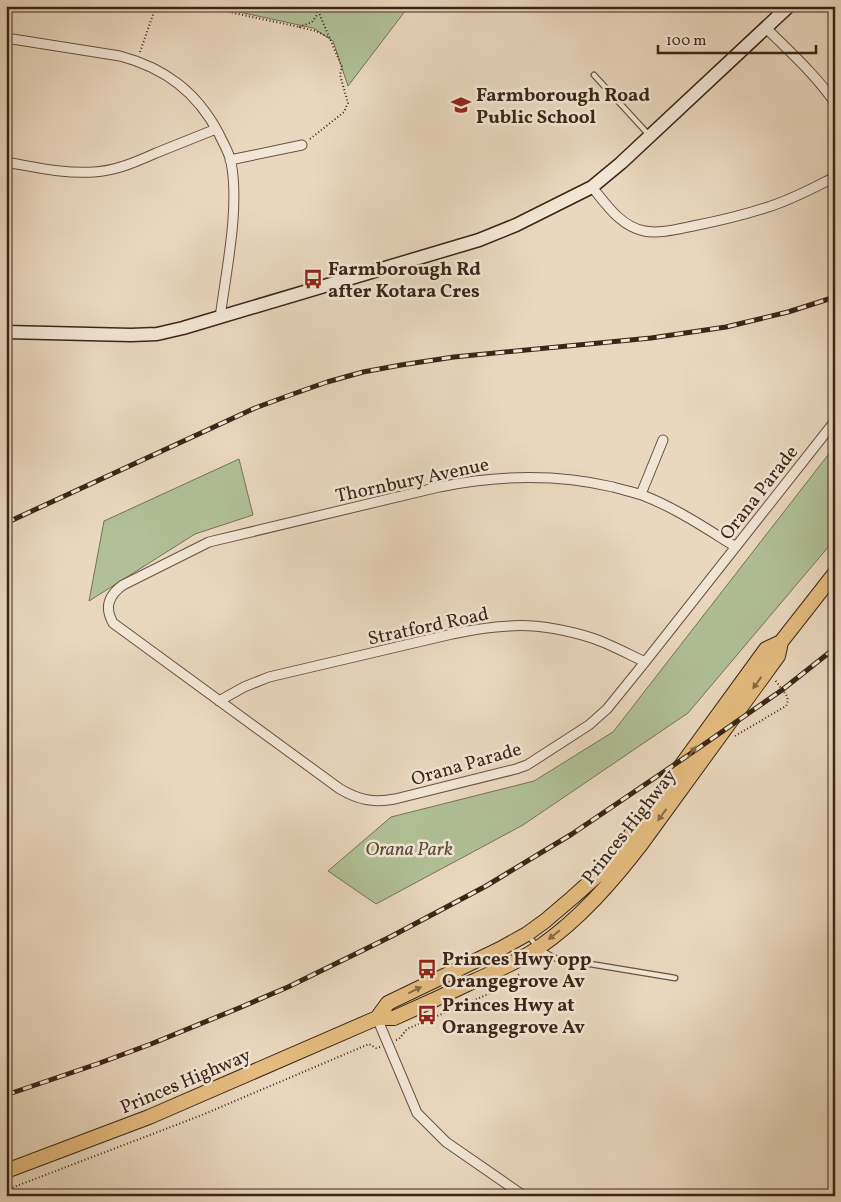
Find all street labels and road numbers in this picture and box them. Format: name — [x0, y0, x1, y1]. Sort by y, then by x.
street label: Orana Parade — [714, 440, 805, 546]
street label: Thornbury Avenue — [333, 452, 492, 510]
street label: Stratford Road — [366, 601, 491, 652]
street label: Orana Parade — [408, 737, 525, 793]
street label: Princes Highway — [576, 764, 683, 890]
street label: Princes Highway — [116, 1043, 255, 1121]

